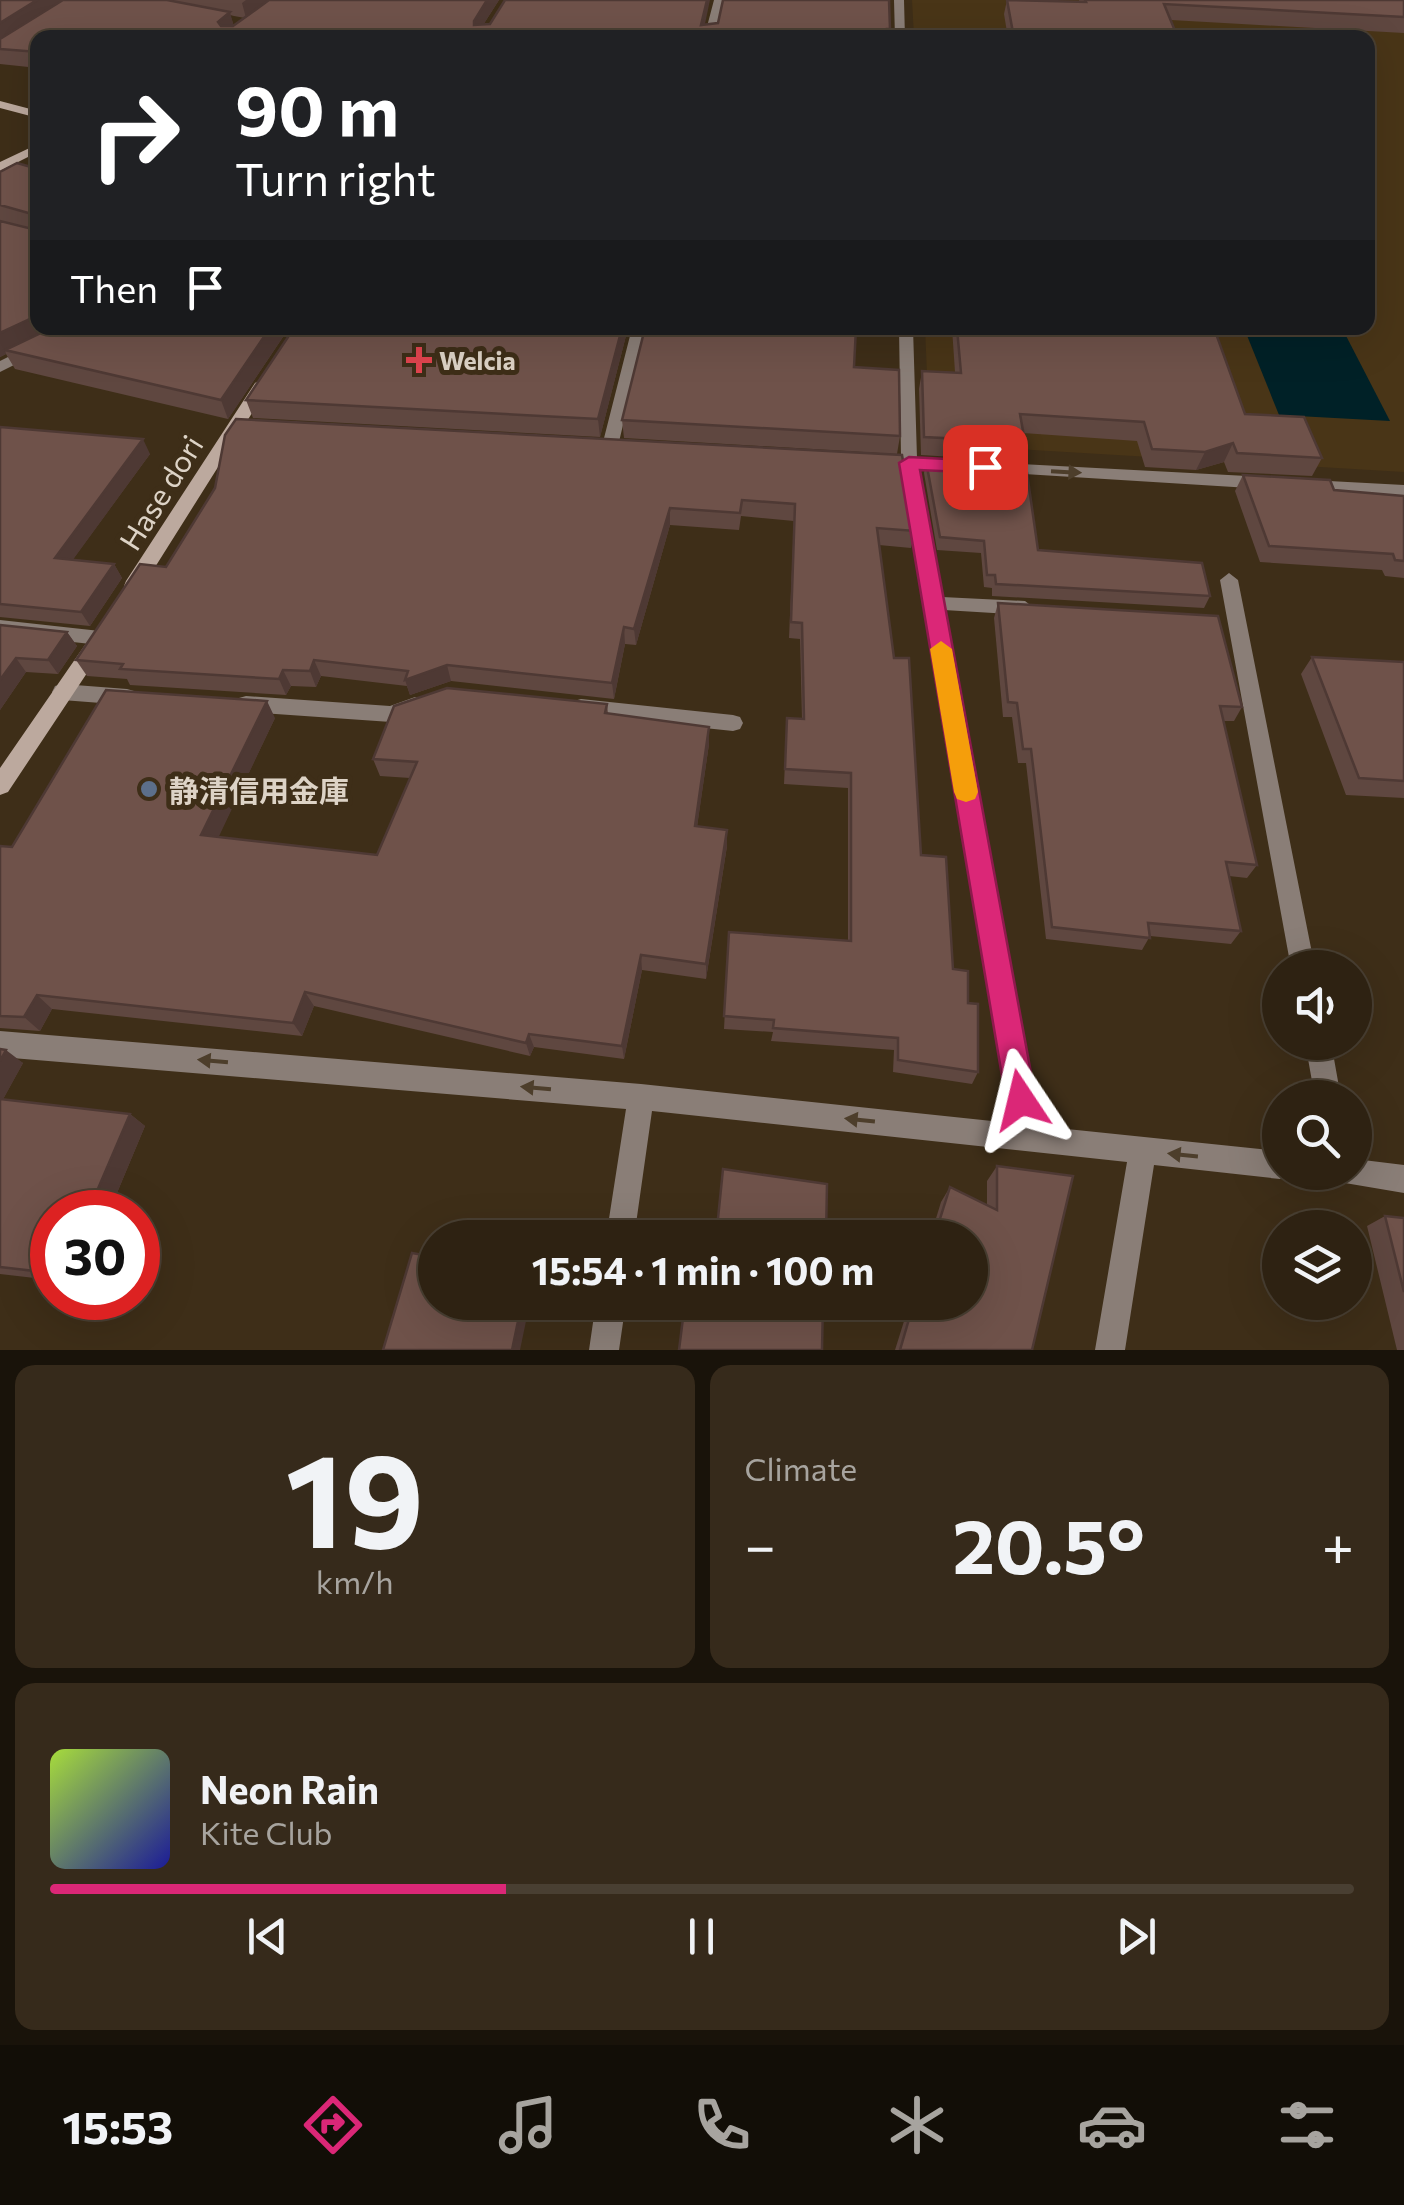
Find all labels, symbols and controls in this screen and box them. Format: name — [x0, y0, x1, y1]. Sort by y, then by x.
text: 90 m — [235, 65, 399, 150]
icon: right — [70, 70, 200, 200]
text: Turn right — [235, 150, 436, 205]
icon: arrive — [178, 260, 233, 315]
text: Then — [70, 264, 158, 311]
place label: Welcia — [439, 345, 516, 375]
marker: Welcia — [408, 349, 430, 371]
pin — [943, 425, 1028, 510]
street label: Hase dori — [110, 428, 210, 556]
icon: arrive — [958, 440, 1013, 495]
one-way arrow — [1050, 464, 1082, 480]
place label: 静清信用金庫 — [169, 771, 349, 808]
marker: 静清信用金庫 — [138, 778, 160, 800]
map controls — [1262, 950, 1372, 1320]
button: sound — [1262, 950, 1372, 1060]
position arrow — [969, 1048, 1073, 1152]
one-way arrow — [196, 1053, 228, 1069]
one-way arrow — [520, 1080, 552, 1096]
button: search — [1262, 1080, 1372, 1190]
one-way arrow — [843, 1112, 875, 1128]
one-way arrow — [1167, 1147, 1198, 1163]
speed limit sign: 30 — [30, 1190, 160, 1320]
button: layers — [1262, 1210, 1372, 1320]
text: 15:54 · 1 min · 100 m — [532, 1246, 874, 1293]
text: 19 — [285, 1416, 424, 1575]
text: Climate — [745, 1448, 857, 1488]
text: 20.5° — [952, 1498, 1145, 1589]
text: − — [745, 1510, 776, 1577]
text: + — [1322, 1510, 1354, 1577]
text: km/h — [316, 1561, 394, 1601]
text: Neon Rain — [200, 1765, 379, 1812]
text: Kite Club — [200, 1812, 332, 1852]
icon: previous — [240, 1909, 295, 1964]
icon: pause — [674, 1909, 729, 1964]
icon: next — [1109, 1909, 1164, 1964]
icon: directions — [298, 2090, 368, 2160]
icon: music — [493, 2090, 563, 2160]
icon: phone — [687, 2090, 757, 2160]
icon: climate — [882, 2090, 952, 2160]
icon: car — [1077, 2090, 1147, 2160]
icon: filters — [1272, 2090, 1342, 2160]
text: 15:53 — [62, 2098, 173, 2153]

